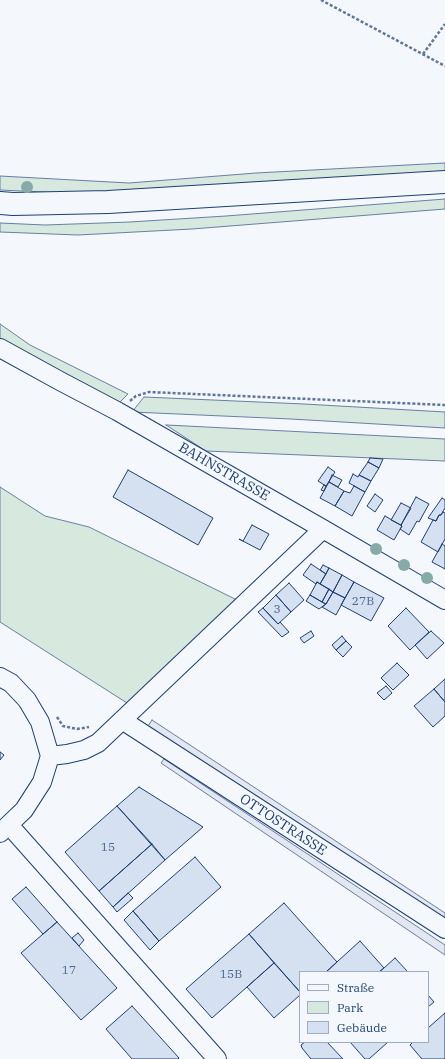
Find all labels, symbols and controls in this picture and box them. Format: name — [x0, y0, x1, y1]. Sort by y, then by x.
street label: BAHNSTRASSE — [175, 439, 273, 505]
house number: 27B — [352, 595, 374, 609]
house number: 3 — [273, 603, 281, 617]
street label: OTTOSTRASSE — [236, 791, 330, 859]
house number: 15 — [101, 841, 115, 855]
house number: 17 — [62, 964, 76, 978]
house number: 15B — [220, 968, 242, 982]
legend — [299, 971, 429, 1043]
text: Straße — [337, 980, 374, 995]
text: Park — [337, 1000, 363, 1015]
text: Gebäude — [337, 1020, 387, 1035]

